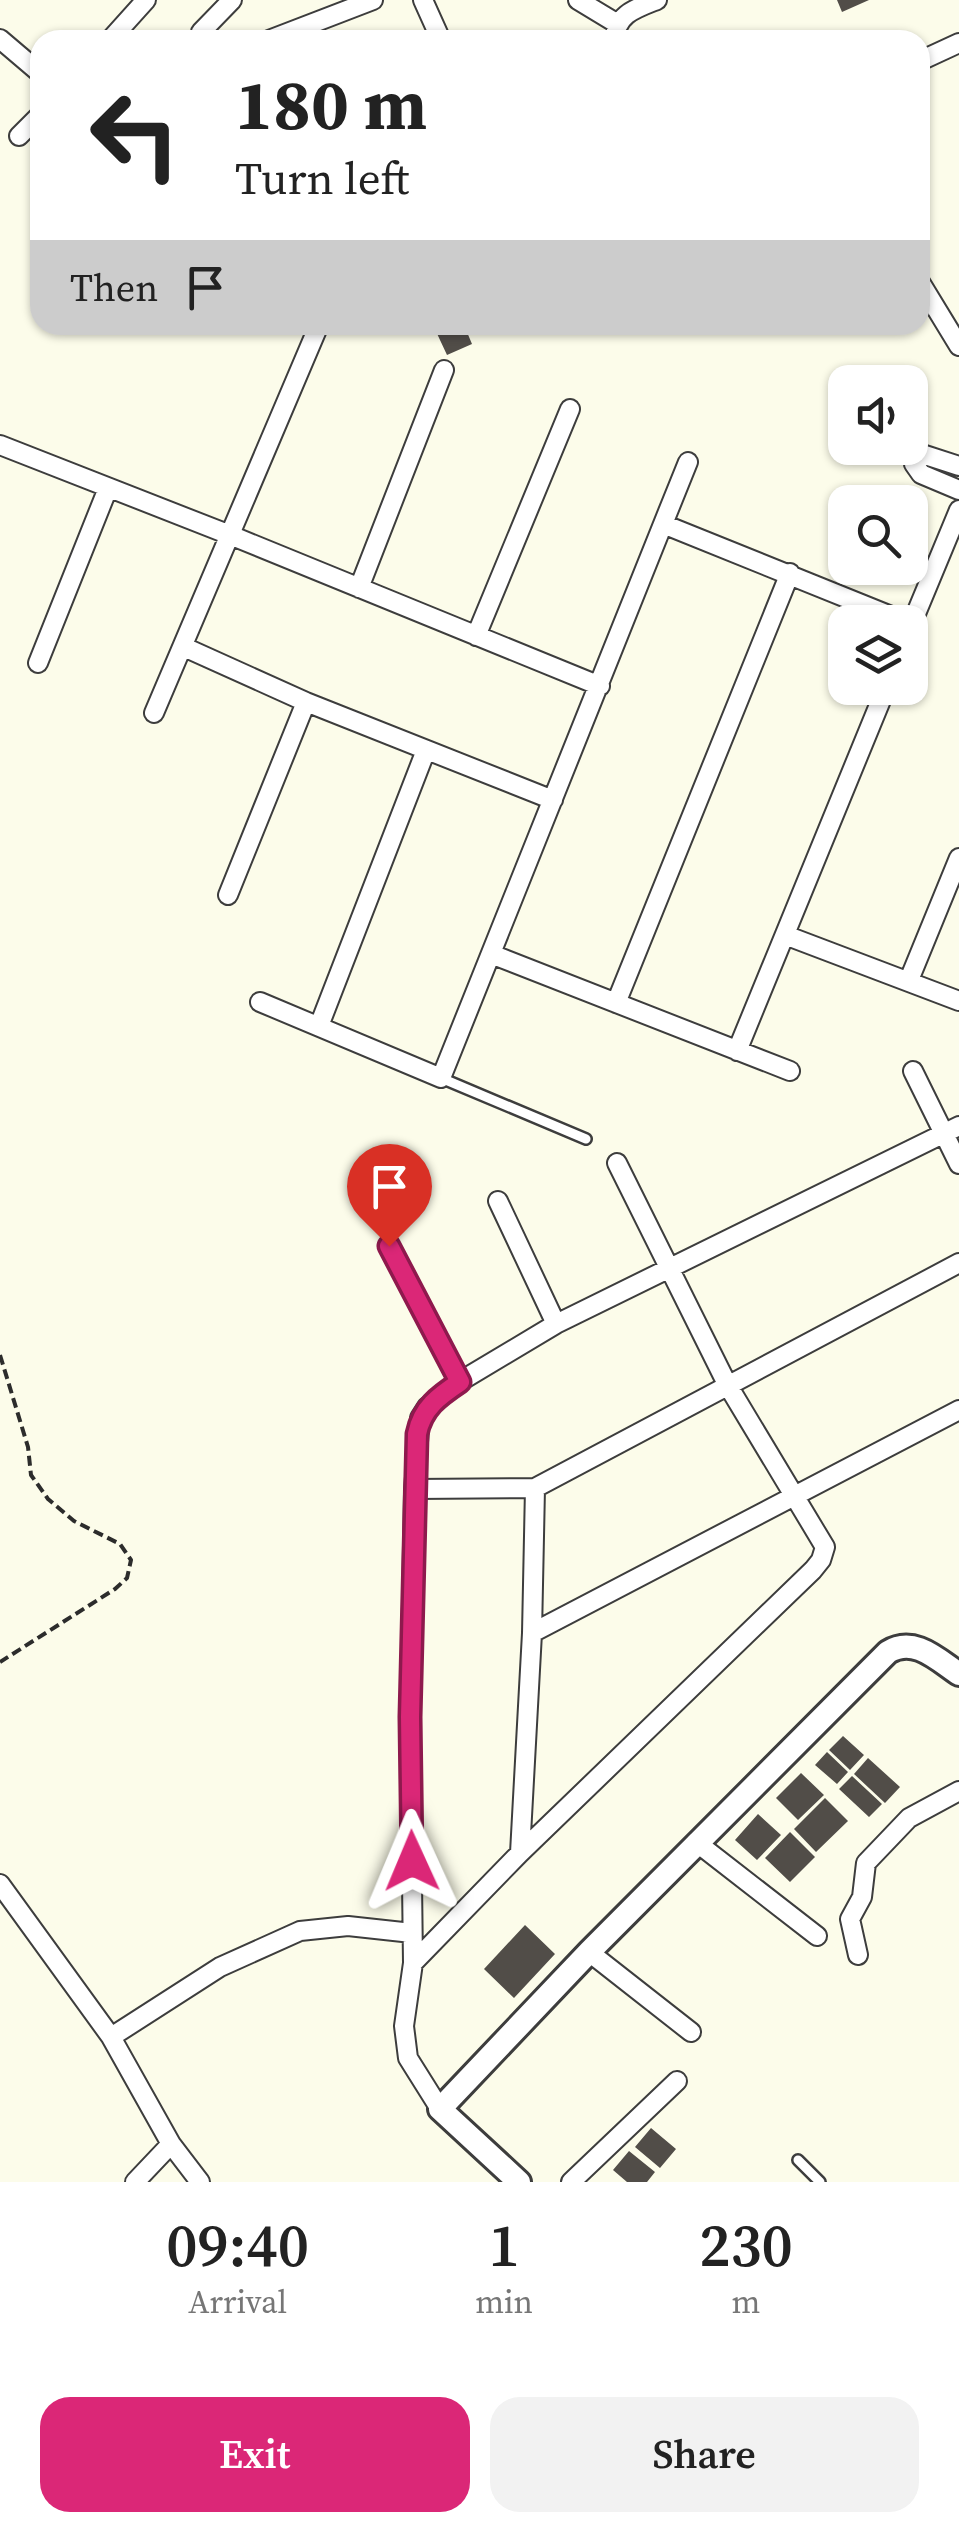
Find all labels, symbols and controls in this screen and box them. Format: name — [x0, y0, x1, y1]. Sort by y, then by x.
text: 180 m — [235, 56, 427, 152]
icon: left — [70, 70, 200, 200]
text: Turn left — [235, 147, 409, 209]
icon: arrive — [178, 260, 233, 315]
text: Then — [70, 262, 158, 314]
map controls — [828, 365, 928, 705]
button: sound — [828, 365, 928, 465]
button: search — [828, 485, 928, 585]
button: layers — [828, 605, 928, 705]
pin — [347, 1144, 432, 1247]
icon: arrive — [362, 1159, 417, 1214]
position arrow — [360, 1809, 464, 1913]
text: 09:40 — [166, 2204, 309, 2286]
text: 1 — [489, 2204, 520, 2286]
text: 230 — [699, 2204, 793, 2286]
text: Arrival — [188, 2280, 287, 2324]
text: min — [475, 2280, 533, 2324]
text: m — [732, 2280, 760, 2324]
button: Exit — [40, 2397, 470, 2512]
button: Share — [490, 2397, 919, 2512]

